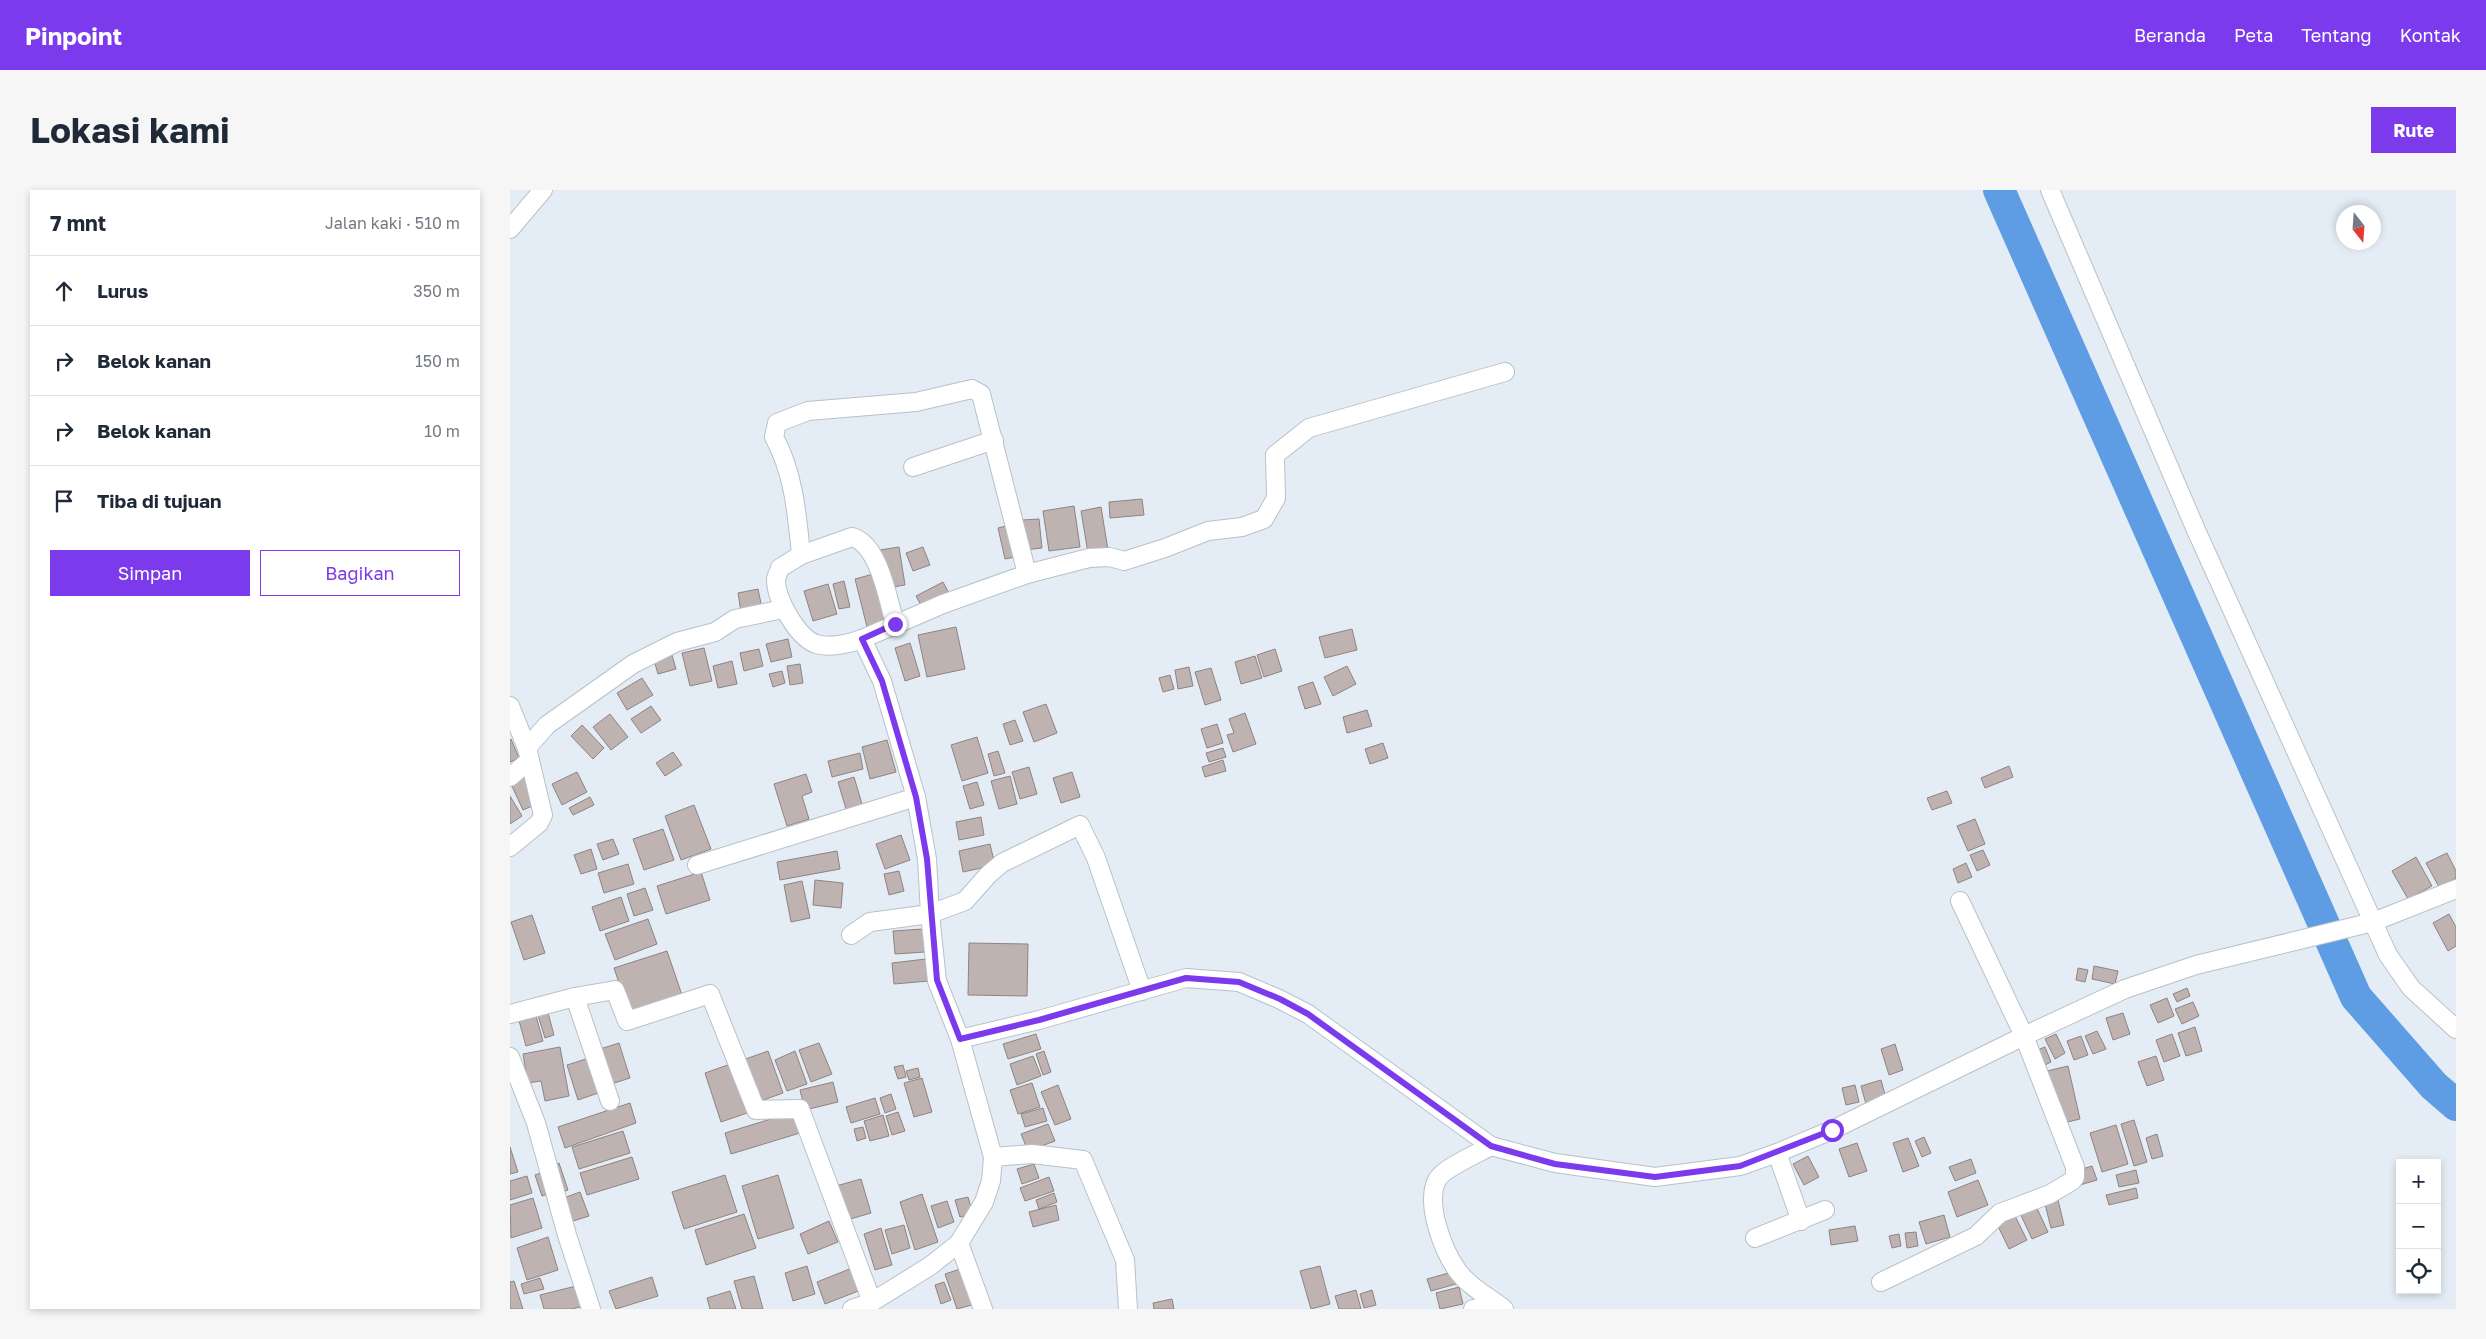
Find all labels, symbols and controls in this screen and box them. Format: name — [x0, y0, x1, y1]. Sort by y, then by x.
text: Pinpoint — [25, 21, 122, 50]
text: Beranda — [2134, 24, 2206, 46]
text: Peta — [2234, 24, 2273, 46]
text: Tentang — [2301, 24, 2372, 46]
text: Kontak — [2400, 24, 2461, 46]
button: Rute — [2371, 107, 2456, 153]
text: Lokasi kami — [30, 109, 230, 151]
north arrow — [2336, 205, 2381, 250]
text: 7 mnt — [50, 210, 106, 236]
text: Jalan kaki · 510 m — [325, 213, 460, 233]
icon: ahead — [50, 277, 78, 305]
text: Lurus — [97, 279, 148, 302]
text: 350 m — [413, 281, 460, 301]
icon: right — [50, 347, 78, 375]
text: Belok kanan — [97, 349, 211, 372]
text: 150 m — [415, 351, 460, 371]
icon: right — [50, 417, 78, 445]
text: Belok kanan — [97, 419, 211, 442]
text: 10 m — [424, 421, 460, 441]
icon: arrive — [50, 487, 78, 515]
text: Tiba di tujuan — [97, 489, 222, 512]
button: Simpan — [50, 550, 250, 596]
button: Bagikan — [260, 550, 460, 596]
route end — [884, 613, 907, 636]
route start — [1821, 1119, 1844, 1142]
map controls — [2396, 1159, 2441, 1294]
button: + — [2396, 1159, 2441, 1204]
button: − — [2396, 1204, 2441, 1249]
button: locate — [2396, 1249, 2441, 1294]

